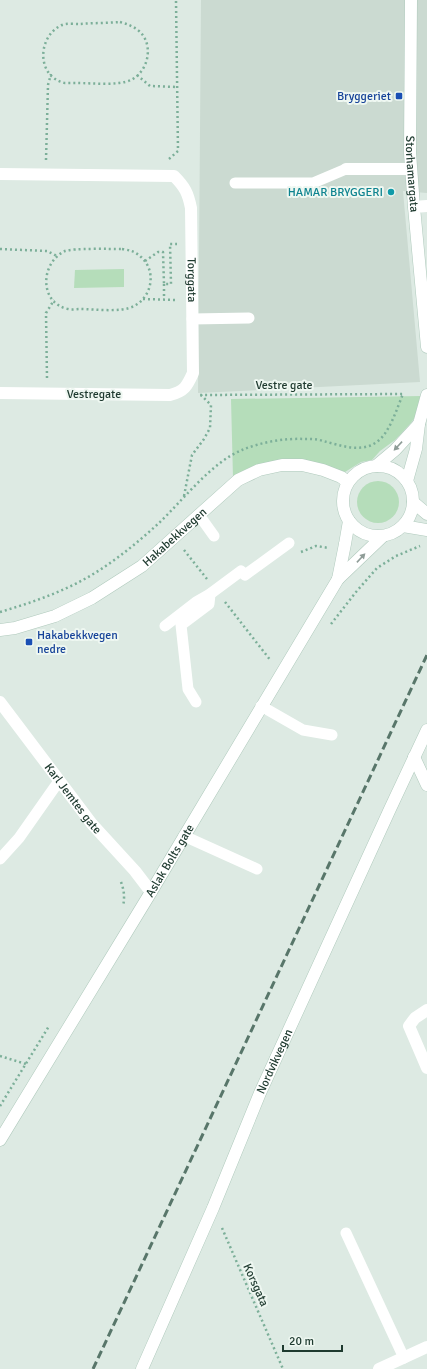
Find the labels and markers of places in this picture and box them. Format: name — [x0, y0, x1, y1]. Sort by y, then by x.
place label: Bryggeriet — [337, 89, 391, 104]
marker: Bryggeriet — [394, 91, 404, 101]
place label: HAMAR BRYGGERI — [288, 185, 383, 200]
marker: HAMAR BRYGGERI — [386, 187, 396, 197]
place label: Hakabekkvegen nedre — [37, 628, 118, 657]
marker: Hakabekkvegen nedre — [24, 637, 34, 647]

